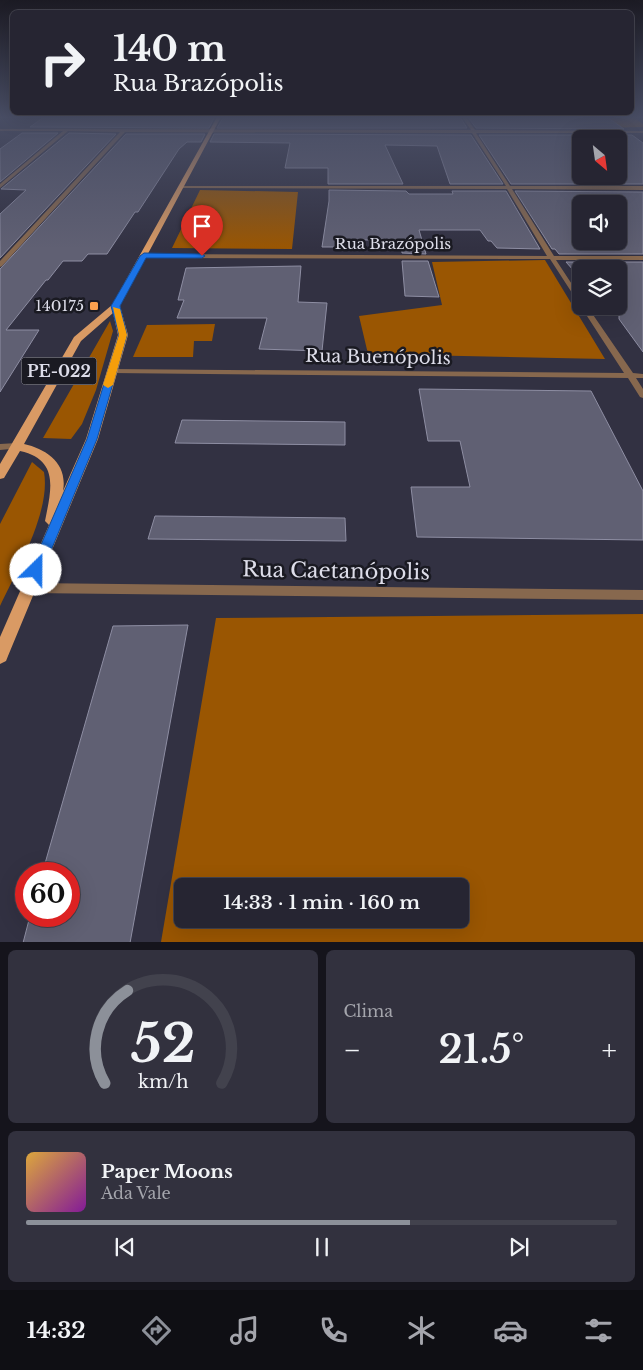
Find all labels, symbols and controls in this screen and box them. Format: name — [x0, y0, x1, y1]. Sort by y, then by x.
text: 140 m — [113, 27, 226, 70]
icon: right — [30, 30, 95, 95]
text: Rua Brazópolis — [113, 70, 284, 97]
north arrow — [572, 130, 628, 185]
map controls — [572, 130, 627, 315]
button: sound — [572, 195, 627, 250]
pin — [181, 205, 223, 256]
icon: arrive — [188, 212, 216, 240]
street label: Rua Brazópolis — [335, 234, 451, 253]
button: layers — [572, 260, 627, 315]
place label: 140175 — [35, 296, 84, 315]
marker: 140175 — [88, 300, 100, 312]
street label: Rua Buenópolis — [305, 345, 451, 369]
road number: PE-022 — [22, 358, 96, 384]
position arrow — [9, 543, 61, 595]
street label: Rua Caetanópolis — [242, 556, 430, 586]
speed limit sign: 60 — [15, 862, 80, 927]
text: 14:33 · 1 min · 160 m — [223, 891, 420, 914]
text: Clima — [344, 1001, 393, 1021]
text: 52 — [130, 1012, 195, 1076]
text: 21.5° — [438, 1026, 524, 1073]
text: − — [344, 1033, 361, 1068]
text: + — [602, 1033, 617, 1068]
text: km/h — [137, 1071, 188, 1093]
text: Paper Moons — [101, 1160, 233, 1183]
text: Ada Vale — [101, 1183, 171, 1203]
icon: previous — [111, 1233, 139, 1261]
icon: pause — [308, 1233, 336, 1261]
icon: next — [505, 1233, 533, 1261]
icon: directions — [139, 1313, 174, 1348]
icon: music — [227, 1313, 262, 1348]
icon: phone — [316, 1313, 351, 1348]
icon: climate — [404, 1313, 439, 1348]
icon: car — [493, 1313, 528, 1348]
icon: filters — [581, 1313, 616, 1348]
text: 14:32 — [27, 1317, 86, 1344]

